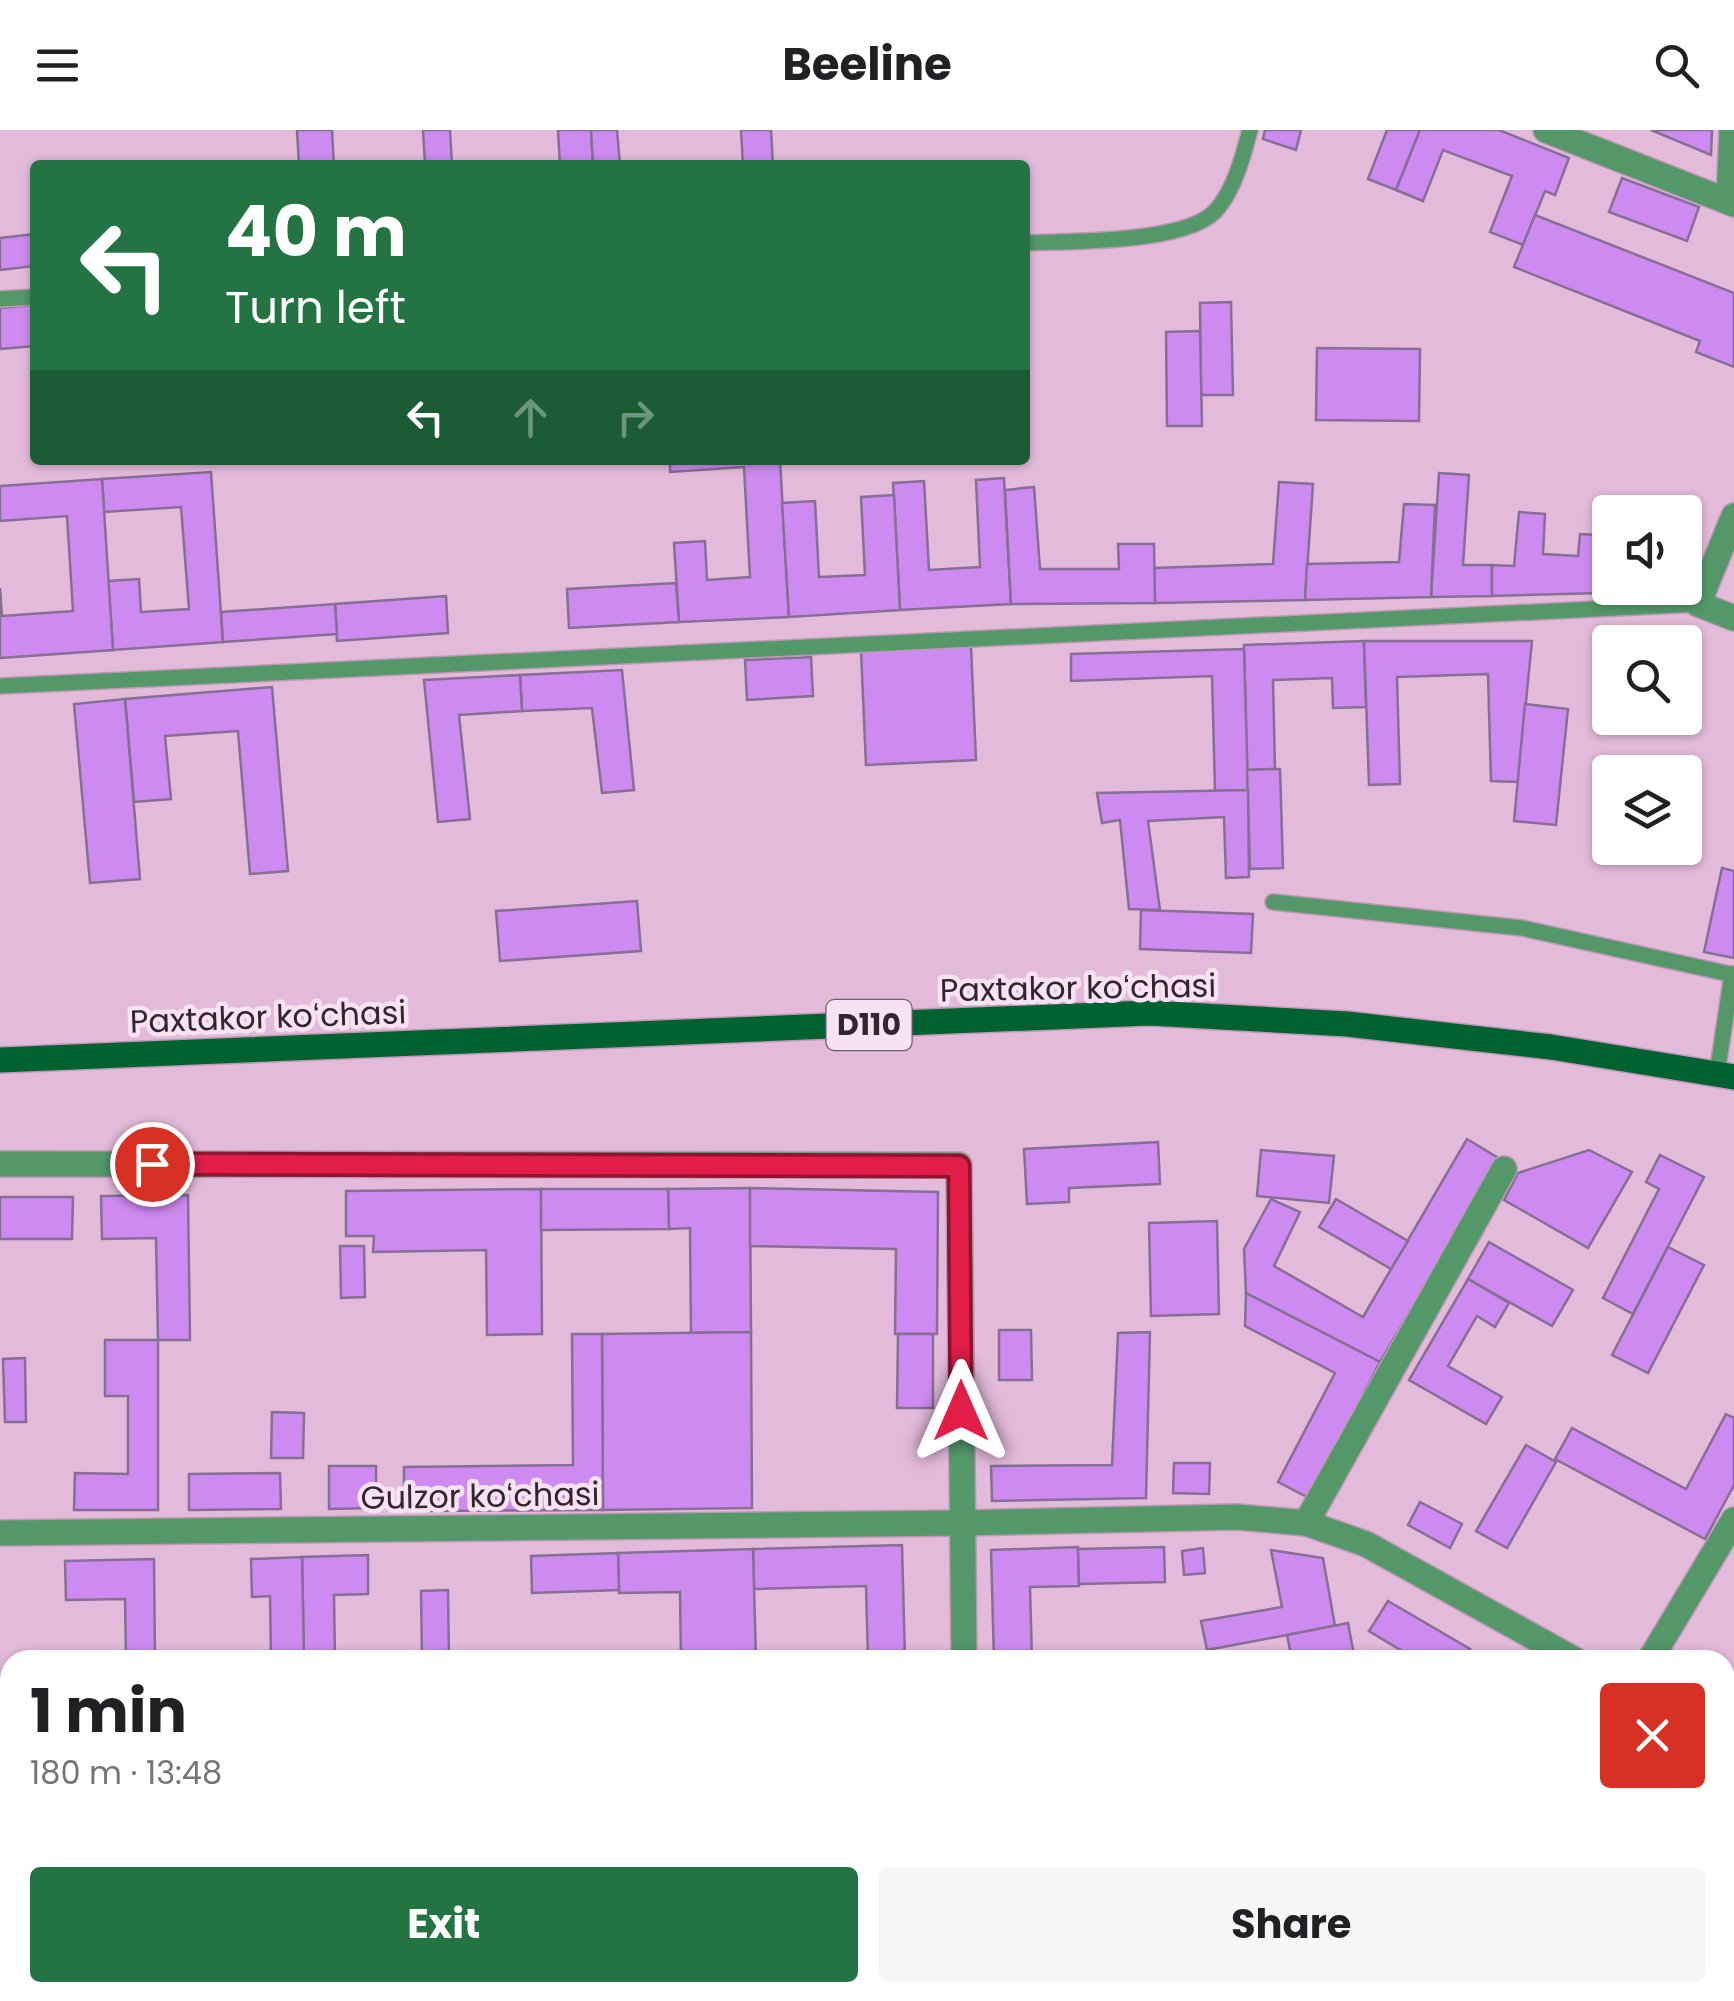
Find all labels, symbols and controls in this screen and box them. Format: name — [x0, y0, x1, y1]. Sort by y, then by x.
text: Beeline — [782, 33, 952, 96]
icon: menu — [30, 38, 85, 93]
icon: search — [1649, 38, 1704, 93]
text: 40 m — [225, 182, 407, 281]
icon: left — [60, 200, 190, 330]
text: Turn left — [225, 276, 406, 339]
icon: left — [398, 390, 453, 445]
icon: ahead — [503, 390, 558, 445]
icon: right — [608, 390, 663, 445]
map controls — [1592, 495, 1702, 865]
button: sound — [1592, 495, 1702, 605]
button: search — [1592, 625, 1702, 735]
button: layers — [1592, 755, 1702, 865]
street label: Paxtakor koʻchasi — [939, 963, 1217, 1012]
street label: Paxtakor koʻchasi — [129, 989, 407, 1044]
road number: D110 — [826, 1000, 912, 1050]
pin — [110, 1122, 195, 1207]
icon: arrive — [125, 1137, 180, 1192]
position arrow — [909, 1359, 1013, 1463]
street label: Gulzor koʻchasi — [360, 1471, 600, 1520]
text: 1 min — [30, 1669, 187, 1753]
button: close — [1600, 1683, 1705, 1788]
text: 180 m · 13:48 — [30, 1750, 222, 1795]
button: Exit — [30, 1867, 858, 1982]
button: Share — [878, 1867, 1705, 1982]

